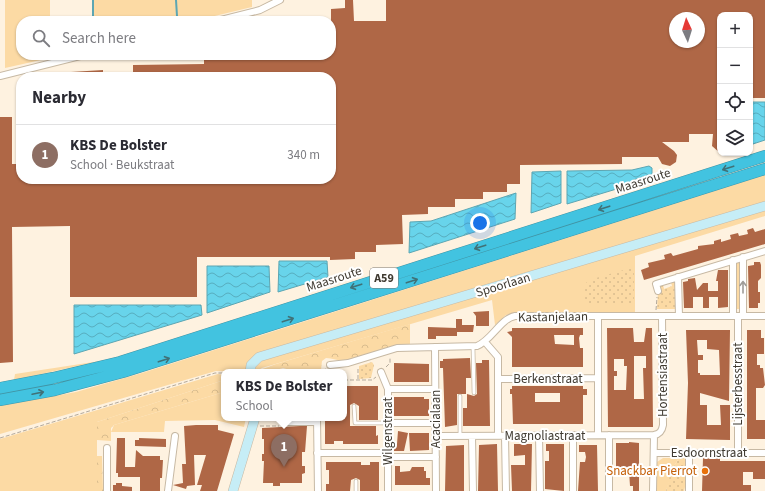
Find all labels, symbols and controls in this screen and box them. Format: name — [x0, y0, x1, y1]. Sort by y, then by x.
north arrow — [669, 12, 705, 48]
map controls — [717, 12, 753, 156]
button: + — [717, 12, 753, 48]
search box — [16, 16, 336, 60]
icon: search — [30, 27, 52, 49]
text: Search here — [62, 28, 136, 49]
button: − — [717, 48, 753, 84]
button: locate — [717, 84, 753, 120]
text: Nearby — [32, 86, 86, 110]
button: layers — [717, 120, 753, 156]
text: KBS De Bolster — [70, 135, 167, 156]
text: 1 — [42, 146, 48, 164]
text: 340 m — [287, 146, 320, 164]
text: School · Beukstraat — [70, 156, 175, 174]
street label: Maasroute — [613, 164, 673, 198]
one-way arrow — [722, 165, 735, 172]
one-way arrow — [598, 204, 610, 212]
your location — [470, 213, 490, 233]
one-way arrow — [474, 244, 487, 251]
street label: Maasroute — [304, 262, 364, 296]
road number: A59 — [370, 268, 398, 288]
street label: Spoorlaan — [473, 268, 533, 302]
one-way arrow — [405, 277, 418, 284]
one-way arrow — [739, 281, 747, 294]
one-way arrow — [351, 283, 363, 291]
street label: Kastanjelaan — [518, 307, 588, 327]
one-way arrow — [281, 316, 294, 323]
street label: Hortensiastraat — [654, 332, 672, 417]
street label: Lijsterbesstraat — [729, 342, 747, 426]
one-way arrow — [158, 355, 170, 363]
popup — [221, 369, 347, 421]
street label: Berkenstraat — [513, 370, 583, 388]
text: KBS De Bolster — [236, 376, 332, 397]
one-way arrow — [32, 389, 45, 397]
street label: Acacialaan — [427, 390, 445, 448]
text: School — [236, 397, 273, 415]
street label: Wilgenstraat — [379, 397, 397, 465]
street label: Magnoliastraat — [505, 427, 586, 445]
pin: 1 — [271, 434, 297, 467]
street label: Esdoornstraat — [671, 444, 748, 462]
place label: Snackbar Pierrot — [606, 462, 698, 480]
marker: Snackbar Pierrot — [700, 466, 710, 476]

